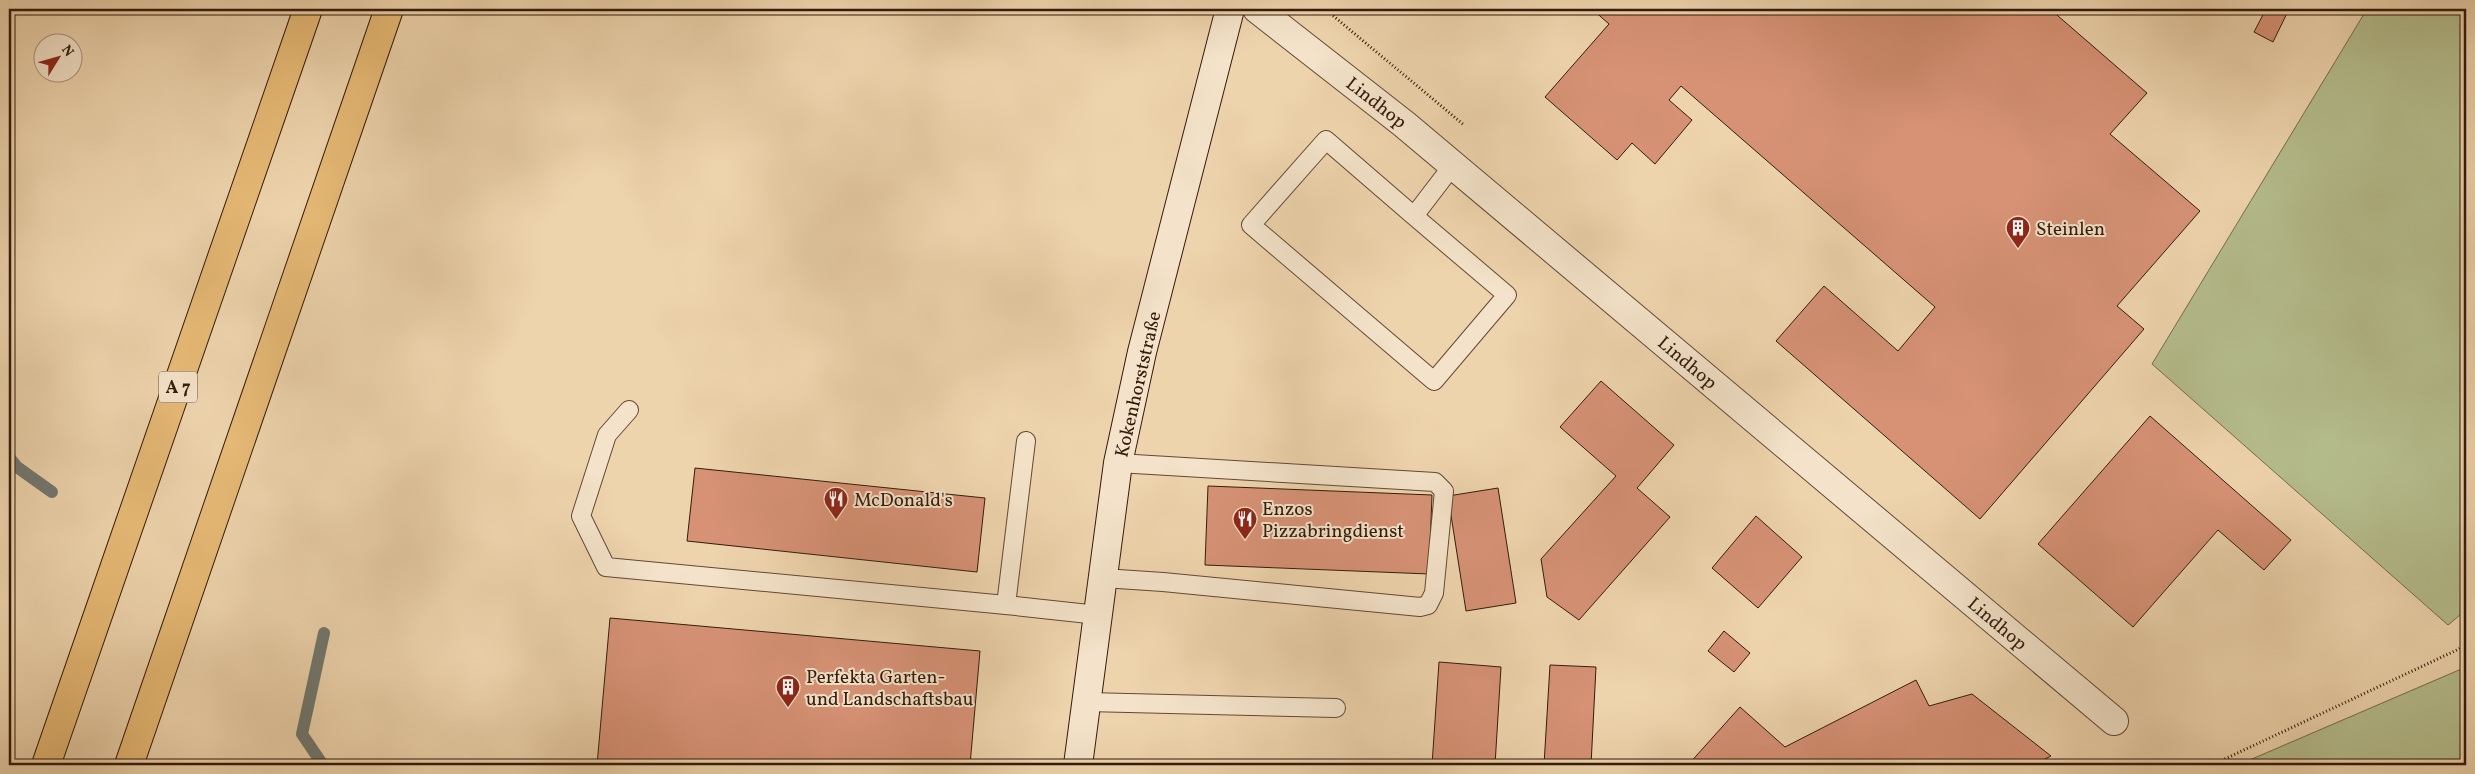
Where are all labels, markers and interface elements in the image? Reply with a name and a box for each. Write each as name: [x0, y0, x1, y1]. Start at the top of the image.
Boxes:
north arrow: [32, 32, 82, 82]
text: N: [57, 41, 78, 61]
street label: Lindhop: [1340, 72, 1412, 136]
building icon: Steinlen: [2005, 215, 2031, 249]
place label: Steinlen: [2036, 217, 2105, 243]
street label: Kokenhorststraße: [1109, 309, 1168, 460]
street label: Lindhop: [1651, 331, 1722, 396]
road number: A 7: [159, 372, 197, 402]
restaurant icon: McDonald's: [823, 486, 849, 520]
place label: McDonald's: [854, 488, 953, 514]
place label: Enzos Pizzabringdienst: [1262, 497, 1404, 545]
restaurant icon: Enzos Pizzabringdienst: [1232, 506, 1258, 540]
street label: Lindhop: [1961, 592, 2032, 657]
place label: Perfekta Garten- und Landschaftsbau: [806, 665, 973, 713]
building icon: Perfekta Garten- und Landschaftsbau: [775, 674, 801, 708]

